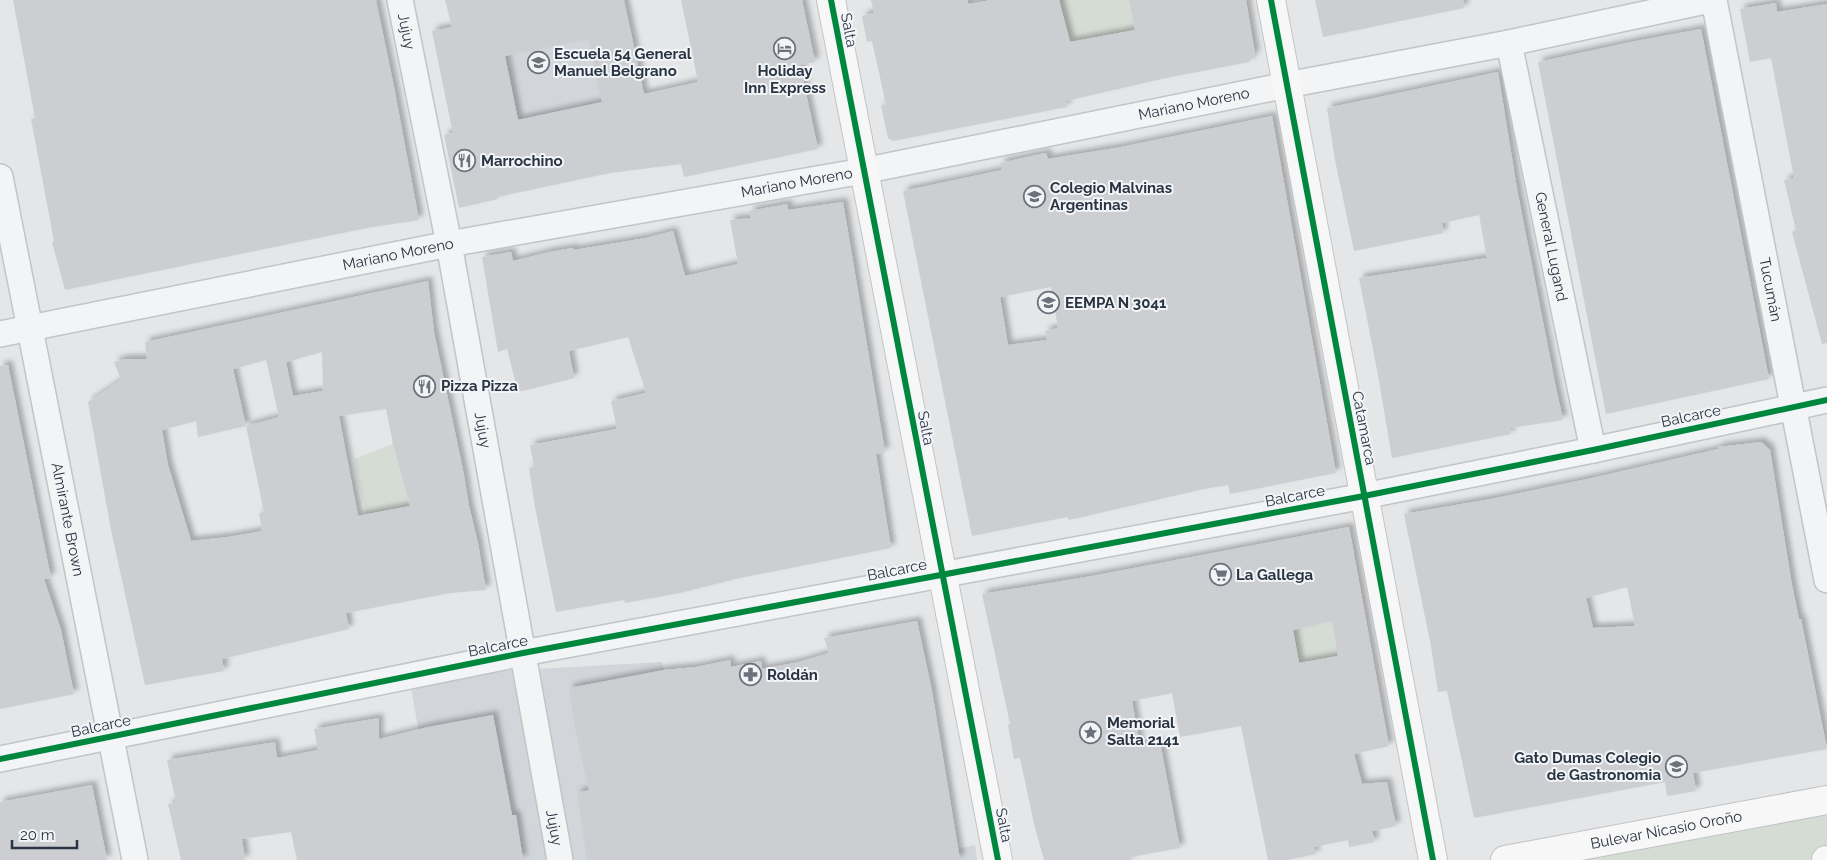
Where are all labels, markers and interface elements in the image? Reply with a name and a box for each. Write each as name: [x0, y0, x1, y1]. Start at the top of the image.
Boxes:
street label: Salta: [837, 11, 861, 49]
street label: Jujuy: [394, 12, 419, 51]
hotel icon: Holiday Inn Express: [773, 36, 797, 60]
place label: Escuela 54 General Manuel Belgrano: [554, 45, 692, 80]
school or university icon: Escuela 54 General Manuel Belgrano: [526, 51, 550, 75]
place label: Holiday Inn Express: [744, 62, 826, 97]
street label: Mariano Moreno: [1137, 84, 1251, 124]
restaurant icon: Marrochino: [453, 149, 477, 173]
place label: Marrochino: [481, 152, 563, 170]
street label: Mariano Moreno: [739, 164, 854, 201]
place label: Colegio Malvinas Argentinas: [1050, 179, 1172, 214]
school or university icon: Colegio Malvinas Argentinas: [1022, 185, 1046, 209]
street label: General Lugand: [1531, 190, 1571, 303]
street label: Mariano Moreno: [341, 234, 455, 274]
street label: Tucumán: [1755, 256, 1785, 323]
school or university icon: EEMPA N 3041: [1037, 291, 1061, 315]
place label: EEMPA N 3041: [1065, 294, 1167, 312]
restaurant icon: Pizza Pizza: [413, 374, 437, 398]
place label: Pizza Pizza: [441, 377, 518, 395]
street label: Catamarca: [1348, 389, 1380, 467]
street label: Balcarce: [1659, 401, 1723, 431]
street label: Salta: [914, 409, 938, 447]
street label: Jujuy: [470, 411, 495, 450]
street label: Almirante Brown: [48, 461, 88, 578]
street label: Balcarce: [1264, 481, 1327, 511]
street label: Balcarce: [866, 555, 929, 585]
supermarket icon: La Gallega: [1208, 563, 1232, 587]
place label: La Gallega: [1236, 566, 1313, 584]
street label: Balcarce: [467, 631, 530, 661]
pharmacy icon: Roldán: [739, 663, 763, 687]
place label: Roldán: [767, 666, 818, 684]
street label: Balcarce: [69, 711, 133, 741]
place label: Memorial Salta 2141: [1107, 714, 1180, 749]
place icon: Memorial Salta 2141: [1079, 720, 1103, 744]
place label: Gato Dumas Colegio de Gastronomia: [1514, 749, 1661, 784]
school or university icon: Gato Dumas Colegio de Gastronomia: [1665, 755, 1689, 779]
street label: Salta: [992, 806, 1016, 844]
street label: Bulevar Nicasio Oroño: [1589, 807, 1744, 853]
street label: Jujuy: [542, 808, 566, 847]
scale bar: [12, 818, 78, 850]
text: 20 m: [20, 826, 55, 844]

